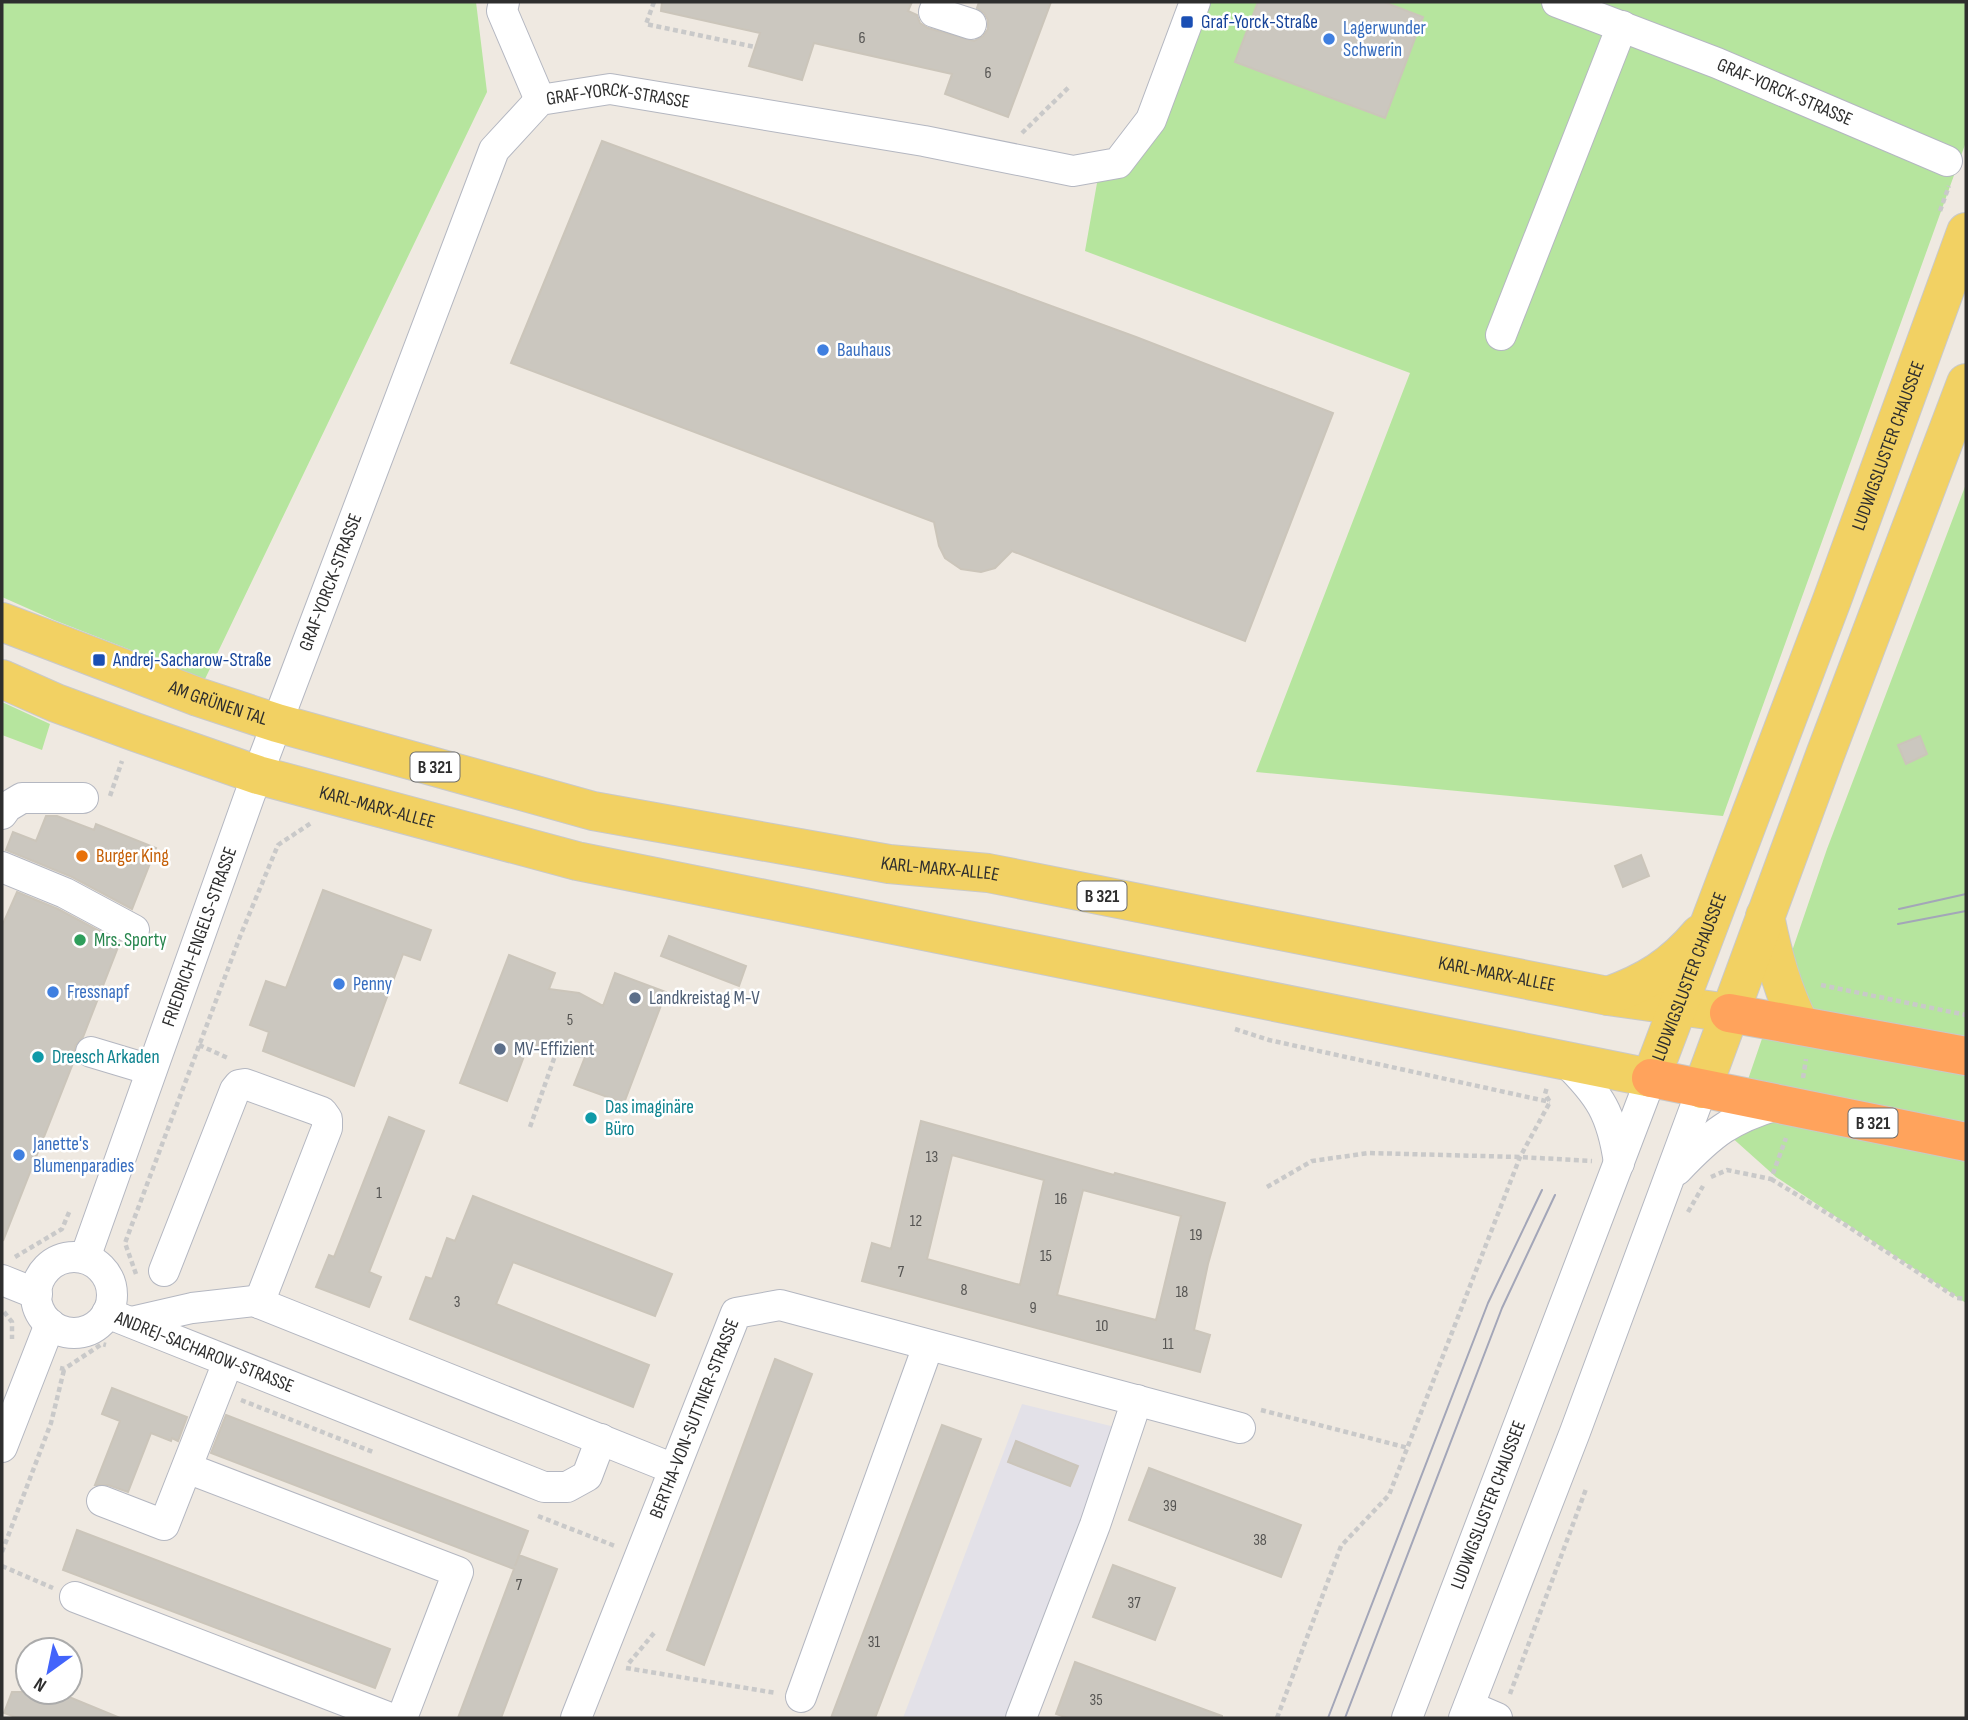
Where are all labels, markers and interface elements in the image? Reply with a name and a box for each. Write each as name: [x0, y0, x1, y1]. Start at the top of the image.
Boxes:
place label: Graf-Yorck-Straße: [1201, 11, 1318, 34]
marker: Graf-Yorck-Straße: [1179, 14, 1195, 30]
place label: Lagerwunder Schwerin: [1343, 17, 1427, 62]
house number: 6: [858, 29, 866, 48]
marker: Lagerwunder Schwerin: [1321, 31, 1337, 47]
street label: GRAF-YORCK-STRASSE: [1714, 53, 1856, 131]
house number: 6: [984, 64, 992, 83]
street label: GRAF-YORCK-STRASSE: [544, 78, 691, 114]
place label: Bauhaus: [837, 339, 891, 362]
marker: Bauhaus: [815, 342, 831, 358]
street label: LUDWIGSLUSTER CHAUSSEE: [1847, 358, 1930, 534]
street label: GRAF-YORCK-STRASSE: [294, 510, 367, 654]
place label: Andrej-Sacharow-Straße: [112, 649, 271, 672]
marker: Andrej-Sacharow-Straße: [91, 652, 107, 668]
street label: AM GRÜNEN TAL: [165, 675, 270, 731]
road number: B 321: [410, 752, 460, 782]
street label: KARL-MARX-ALLEE: [317, 781, 438, 834]
street label: FRIEDRICH-ENGELS-STRASSE: [157, 844, 242, 1030]
place label: Burger King: [96, 845, 169, 868]
marker: Burger King: [74, 848, 90, 864]
street label: KARL-MARX-ALLEE: [879, 851, 1001, 886]
road number: B 321: [1078, 882, 1126, 911]
street label: LUDWIGSLUSTER CHAUSSEE: [1647, 889, 1732, 1064]
place label: Mrs. Sporty: [94, 929, 167, 952]
marker: Mrs. Sporty: [72, 932, 88, 948]
street label: KARL-MARX-ALLEE: [1436, 951, 1557, 997]
place label: Penny: [353, 973, 393, 996]
marker: Penny: [331, 976, 347, 992]
place label: Fressnapf: [67, 981, 130, 1004]
marker: Fressnapf: [45, 984, 61, 1000]
place label: Landkreistag M-V: [649, 987, 760, 1010]
marker: Landkreistag M-V: [627, 990, 643, 1006]
house number: 5: [567, 1011, 573, 1030]
place label: MV-Effizient: [514, 1038, 595, 1061]
marker: MV-Effizient: [492, 1041, 508, 1057]
place label: Dreesch Arkaden: [52, 1046, 160, 1069]
marker: Dreesch Arkaden: [30, 1049, 46, 1065]
place label: Das imaginäre Büro: [605, 1096, 694, 1141]
road number: B 321: [1848, 1108, 1898, 1138]
marker: Das imaginäre Büro: [583, 1110, 599, 1126]
place label: Janette's Blumenparadies: [32, 1133, 135, 1178]
marker: Janette's Blumenparadies: [11, 1147, 27, 1163]
house number: 13: [926, 1148, 938, 1167]
house number: 1: [376, 1184, 382, 1203]
house number: 16: [1055, 1190, 1067, 1209]
house number: 12: [910, 1212, 922, 1231]
house number: 19: [1190, 1226, 1202, 1245]
house number: 15: [1040, 1247, 1052, 1266]
house number: 7: [898, 1263, 905, 1282]
house number: 8: [960, 1281, 968, 1300]
house number: 18: [1176, 1283, 1188, 1302]
house number: 3: [454, 1293, 460, 1312]
house number: 9: [1029, 1299, 1037, 1318]
street label: ANDREJ-SACHAROW-STRASSE: [111, 1306, 297, 1398]
street label: BERTHA-VON-SUTTNER-STRASSE: [645, 1315, 744, 1522]
house number: 10: [1096, 1317, 1108, 1336]
house number: 11: [1162, 1335, 1174, 1354]
street label: LUDWIGSLUSTER CHAUSSEE: [1446, 1417, 1531, 1593]
house number: 39: [1163, 1497, 1177, 1516]
house number: 38: [1253, 1531, 1267, 1550]
house number: 7: [516, 1576, 523, 1595]
house number: 37: [1127, 1594, 1141, 1613]
house number: 31: [868, 1633, 881, 1652]
north arrow: [14, 1636, 84, 1706]
text: N: [30, 1672, 51, 1696]
house number: 35: [1089, 1691, 1103, 1710]

